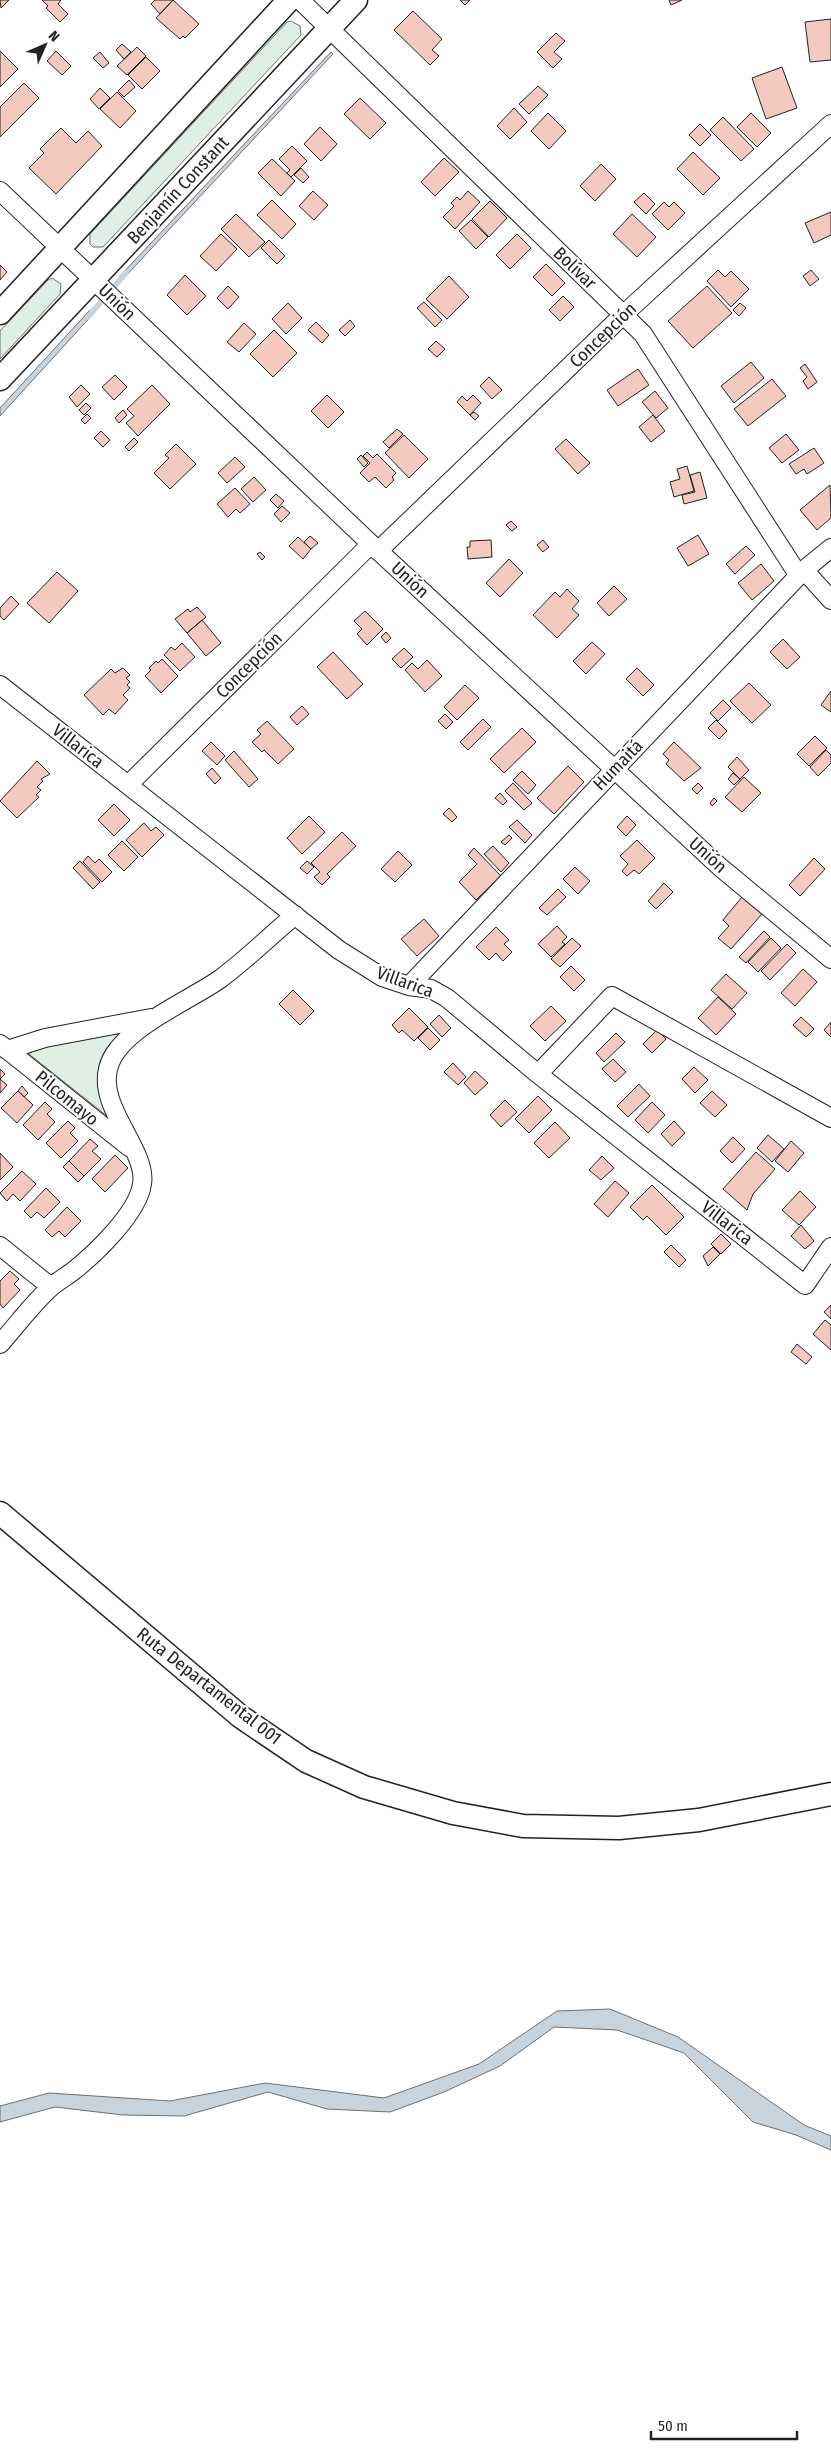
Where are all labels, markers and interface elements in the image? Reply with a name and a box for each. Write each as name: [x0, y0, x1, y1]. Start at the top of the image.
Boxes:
north arrow: [20, 20, 70, 70]
text: N: [45, 27, 63, 45]
street label: Benjamín Constant: [123, 132, 234, 248]
street label: Bolívar: [549, 242, 602, 294]
street label: Unión: [94, 279, 140, 325]
street label: Concepción: [565, 298, 641, 372]
street label: Unión: [387, 557, 433, 603]
street label: Concepción: [211, 627, 287, 703]
street label: Villarica: [48, 719, 108, 773]
street label: Humaitá: [589, 735, 648, 795]
street label: Unión: [684, 832, 732, 878]
street label: Villarica: [373, 962, 437, 1003]
street label: Pilcomayo: [31, 1066, 103, 1130]
street label: Villarica: [697, 1196, 757, 1250]
street label: Ruta Departamental 001: [132, 1623, 286, 1749]
scale bar: [651, 2408, 797, 2440]
text: 50 m: [658, 2417, 688, 2435]

